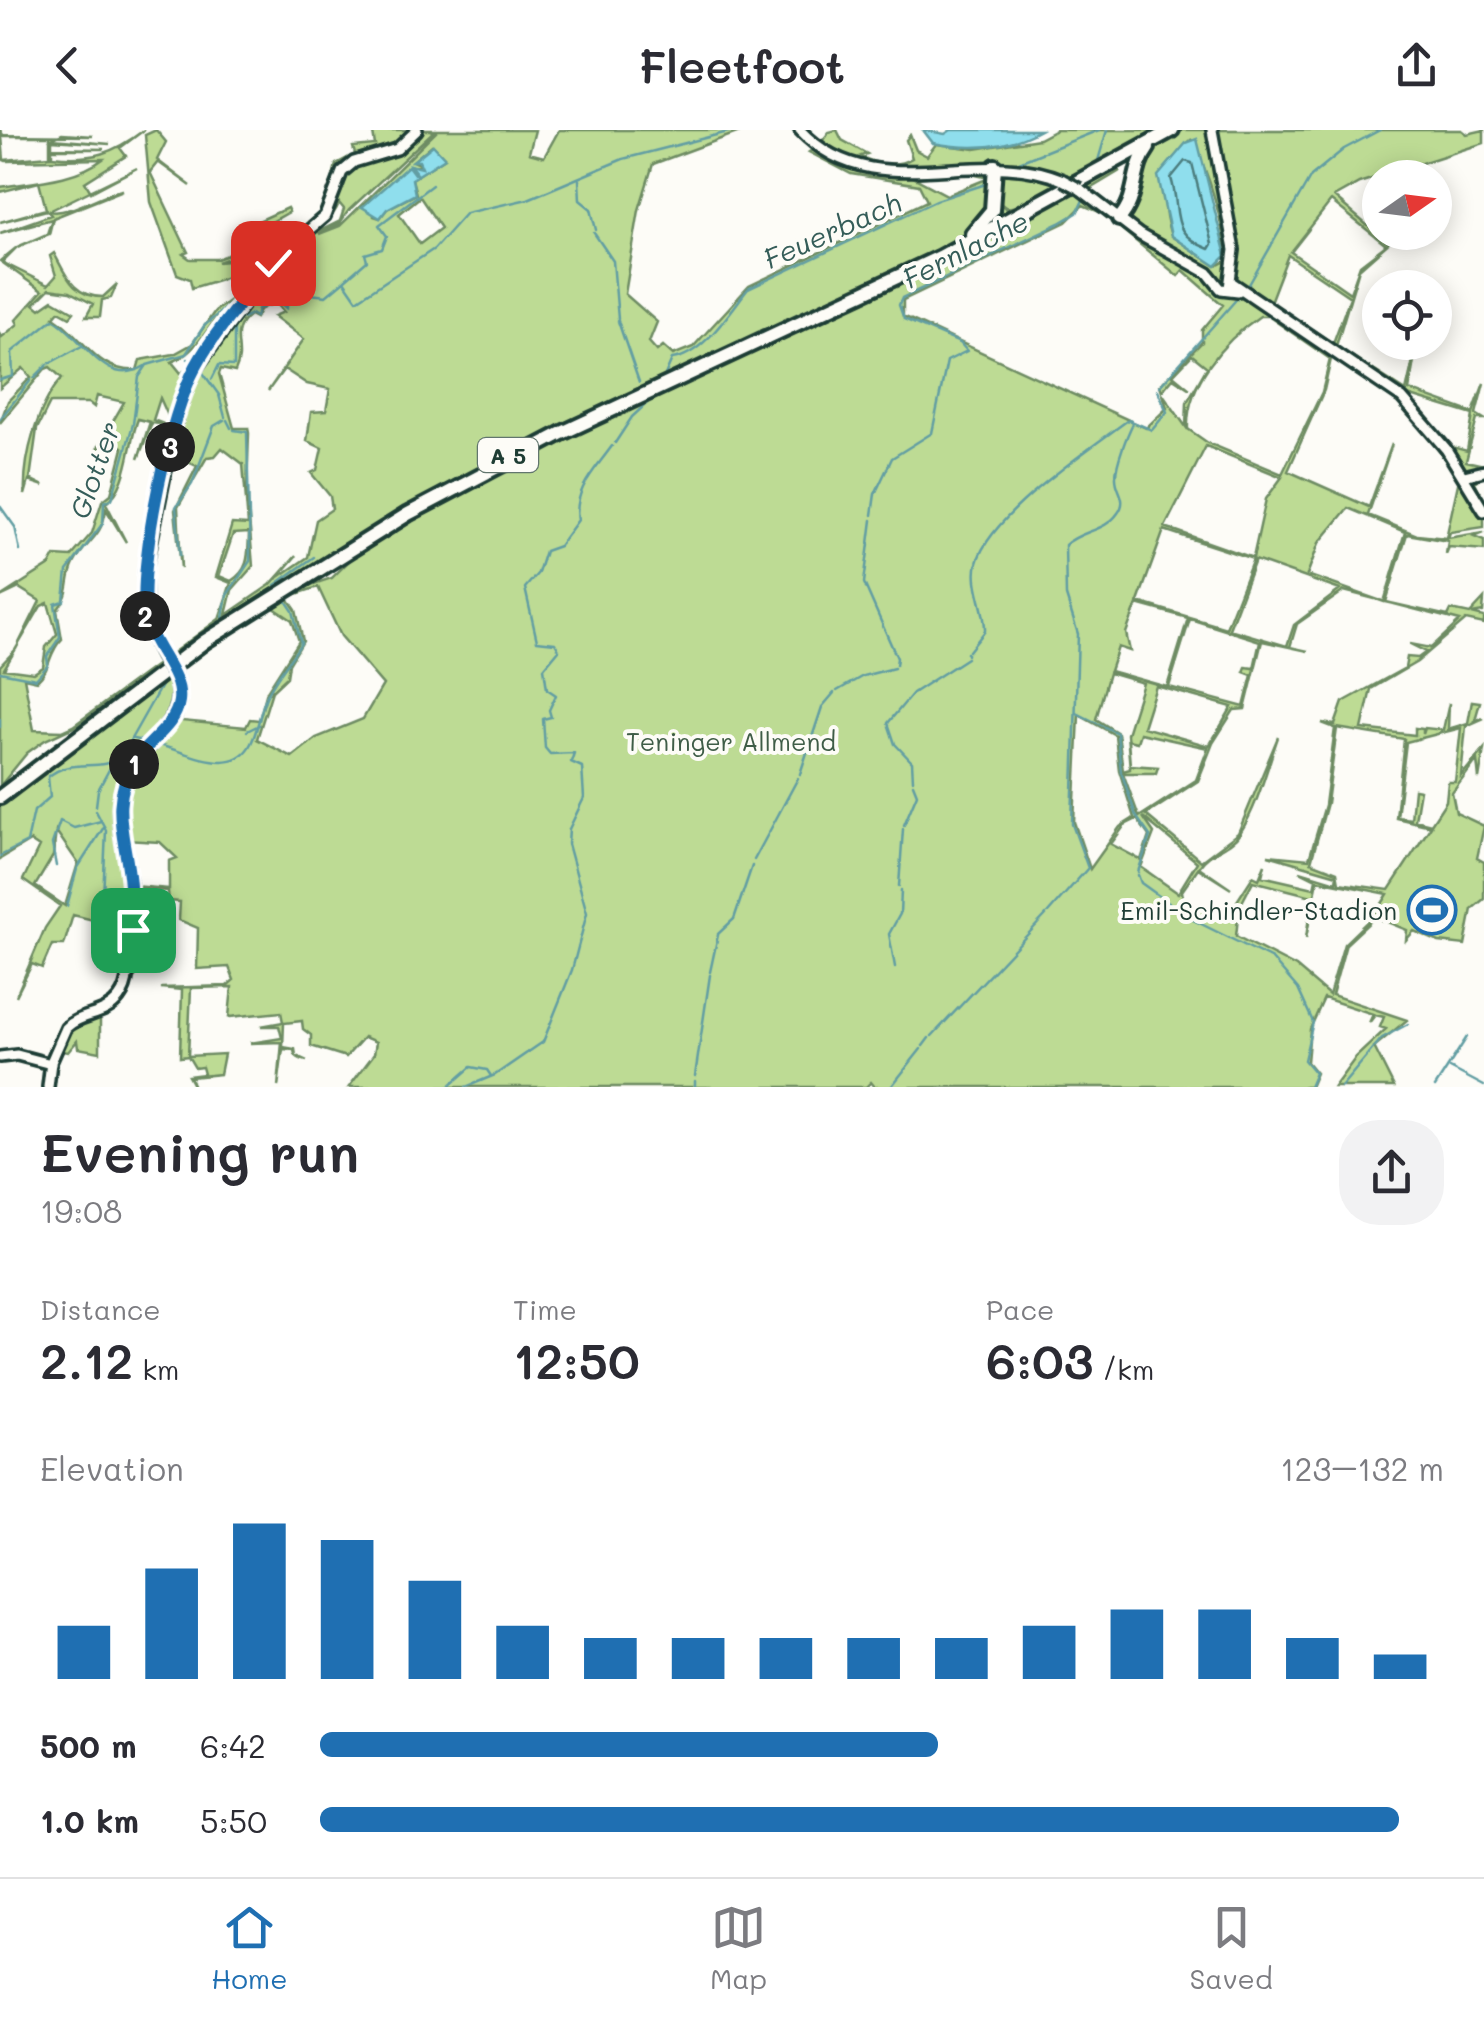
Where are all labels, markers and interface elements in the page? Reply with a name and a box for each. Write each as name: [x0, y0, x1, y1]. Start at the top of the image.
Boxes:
text: Fleetfoot: [639, 36, 845, 94]
icon: back: [40, 38, 95, 93]
icon: share: [1389, 38, 1444, 93]
north arrow: [1362, 160, 1452, 250]
map controls: [1362, 160, 1452, 360]
water label: Feuerbach: [757, 184, 907, 276]
water label: Fernlache: [896, 202, 1034, 296]
pin: [231, 221, 316, 306]
icon: check: [246, 236, 301, 291]
button: locate: [1362, 270, 1452, 360]
water label: Glotter: [61, 417, 127, 523]
pin: 3: [145, 422, 195, 472]
text: 3: [162, 429, 178, 465]
road number: A 5: [478, 438, 538, 472]
pin: 2: [120, 591, 170, 641]
text: 2: [137, 598, 153, 634]
park label: Teninger Allmend: [626, 725, 836, 757]
pin: 1: [109, 739, 159, 789]
text: 1: [128, 746, 140, 782]
sports icon: Emil-Schindler-Stadion: [1406, 884, 1458, 936]
pin: [91, 888, 176, 973]
place label: Emil-Schindler-Stadion: [1120, 894, 1397, 926]
icon: arrive: [106, 903, 161, 958]
text: Evening run: [40, 1115, 359, 1187]
button: share: [1339, 1120, 1444, 1225]
text: 19:08: [40, 1189, 122, 1231]
text: Distance: [40, 1291, 161, 1327]
text: Time: [513, 1291, 577, 1327]
text: Pace: [986, 1291, 1054, 1327]
text: 2.12: [40, 1327, 133, 1393]
text: 12:50: [513, 1327, 640, 1393]
text: 6:03: [986, 1327, 1093, 1393]
text: km: [133, 1351, 179, 1387]
text: /km: [1093, 1351, 1154, 1387]
text: Elevation: [40, 1447, 184, 1489]
text: 123–132 m: [1280, 1447, 1444, 1489]
text: 500 m: [40, 1724, 137, 1766]
text: 6:42: [200, 1724, 266, 1766]
text: 1.0 km: [40, 1799, 139, 1841]
text: 5:50: [200, 1799, 267, 1841]
tab: Home: [211, 1900, 287, 1996]
tab: Map: [710, 1900, 767, 1996]
tab: Saved: [1190, 1900, 1273, 1996]

